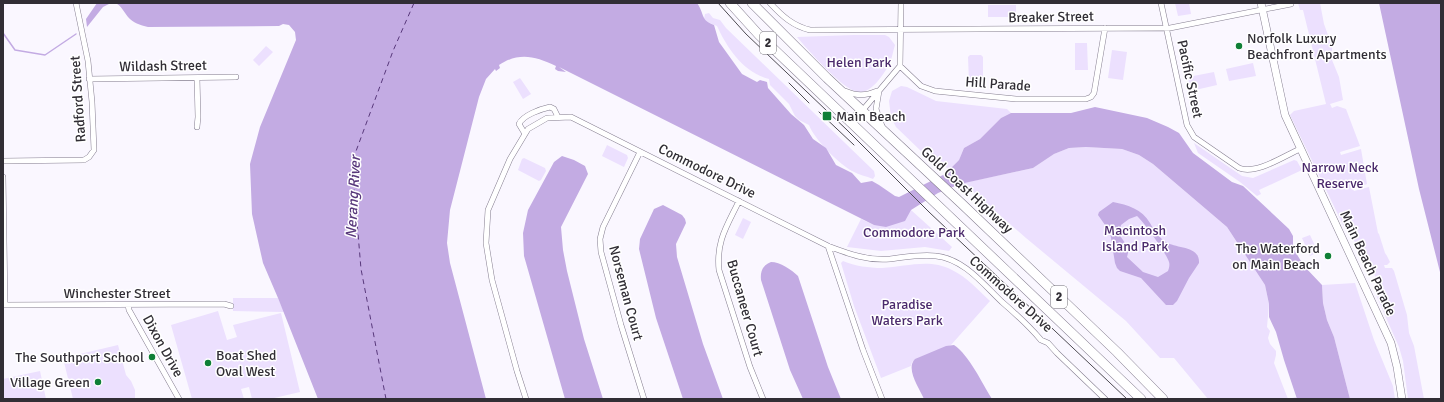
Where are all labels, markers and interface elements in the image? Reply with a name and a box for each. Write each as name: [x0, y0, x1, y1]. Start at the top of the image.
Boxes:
street label: Breaker Street: [1008, 8, 1094, 26]
place label: Norfolk Luxury Beachfront Apartments: [1247, 30, 1387, 63]
road number: 2: [760, 32, 776, 54]
street label: Pacific Street: [1173, 38, 1207, 120]
marker: Norfolk Luxury Beachfront Apartments: [1234, 41, 1244, 51]
park label: Helen Park: [826, 54, 892, 71]
street label: Radford Street: [66, 55, 90, 143]
street label: Wildash Street: [119, 57, 207, 75]
street label: Hill Parade: [965, 73, 1031, 95]
place label: Main Beach: [836, 108, 906, 125]
marker: Main Beach: [821, 110, 833, 122]
street label: Commodore Drive: [656, 140, 758, 202]
street label: Gold Coast Highway: [918, 143, 1017, 237]
water label: Nerang River: [342, 153, 364, 239]
park label: Narrow Neck Reserve: [1301, 159, 1379, 192]
street label: Main Beach Parade: [1336, 208, 1400, 318]
park label: Macintosh Island Park: [1102, 222, 1168, 255]
park label: Commodore Park: [863, 224, 965, 241]
place label: The Waterford on Main Beach: [1232, 240, 1320, 273]
street label: Norseman Court: [605, 244, 647, 342]
marker: The Waterford on Main Beach: [1323, 251, 1333, 261]
street label: Commodore Drive: [966, 252, 1056, 336]
street label: Buccaneer Court: [723, 258, 767, 358]
street label: Winchester Street: [63, 285, 171, 302]
road number: 2: [1051, 286, 1067, 308]
park label: Paradise Waters Park: [871, 296, 943, 329]
street label: Dixon Drive: [139, 312, 187, 380]
place label: Boat Shed Oval West: [216, 347, 277, 380]
place label: The Southport School: [15, 349, 144, 366]
marker: The Southport School: [147, 352, 157, 362]
marker: Boat Shed Oval West: [203, 358, 213, 368]
place label: Village Green: [10, 374, 90, 391]
marker: Village Green: [93, 377, 103, 387]

